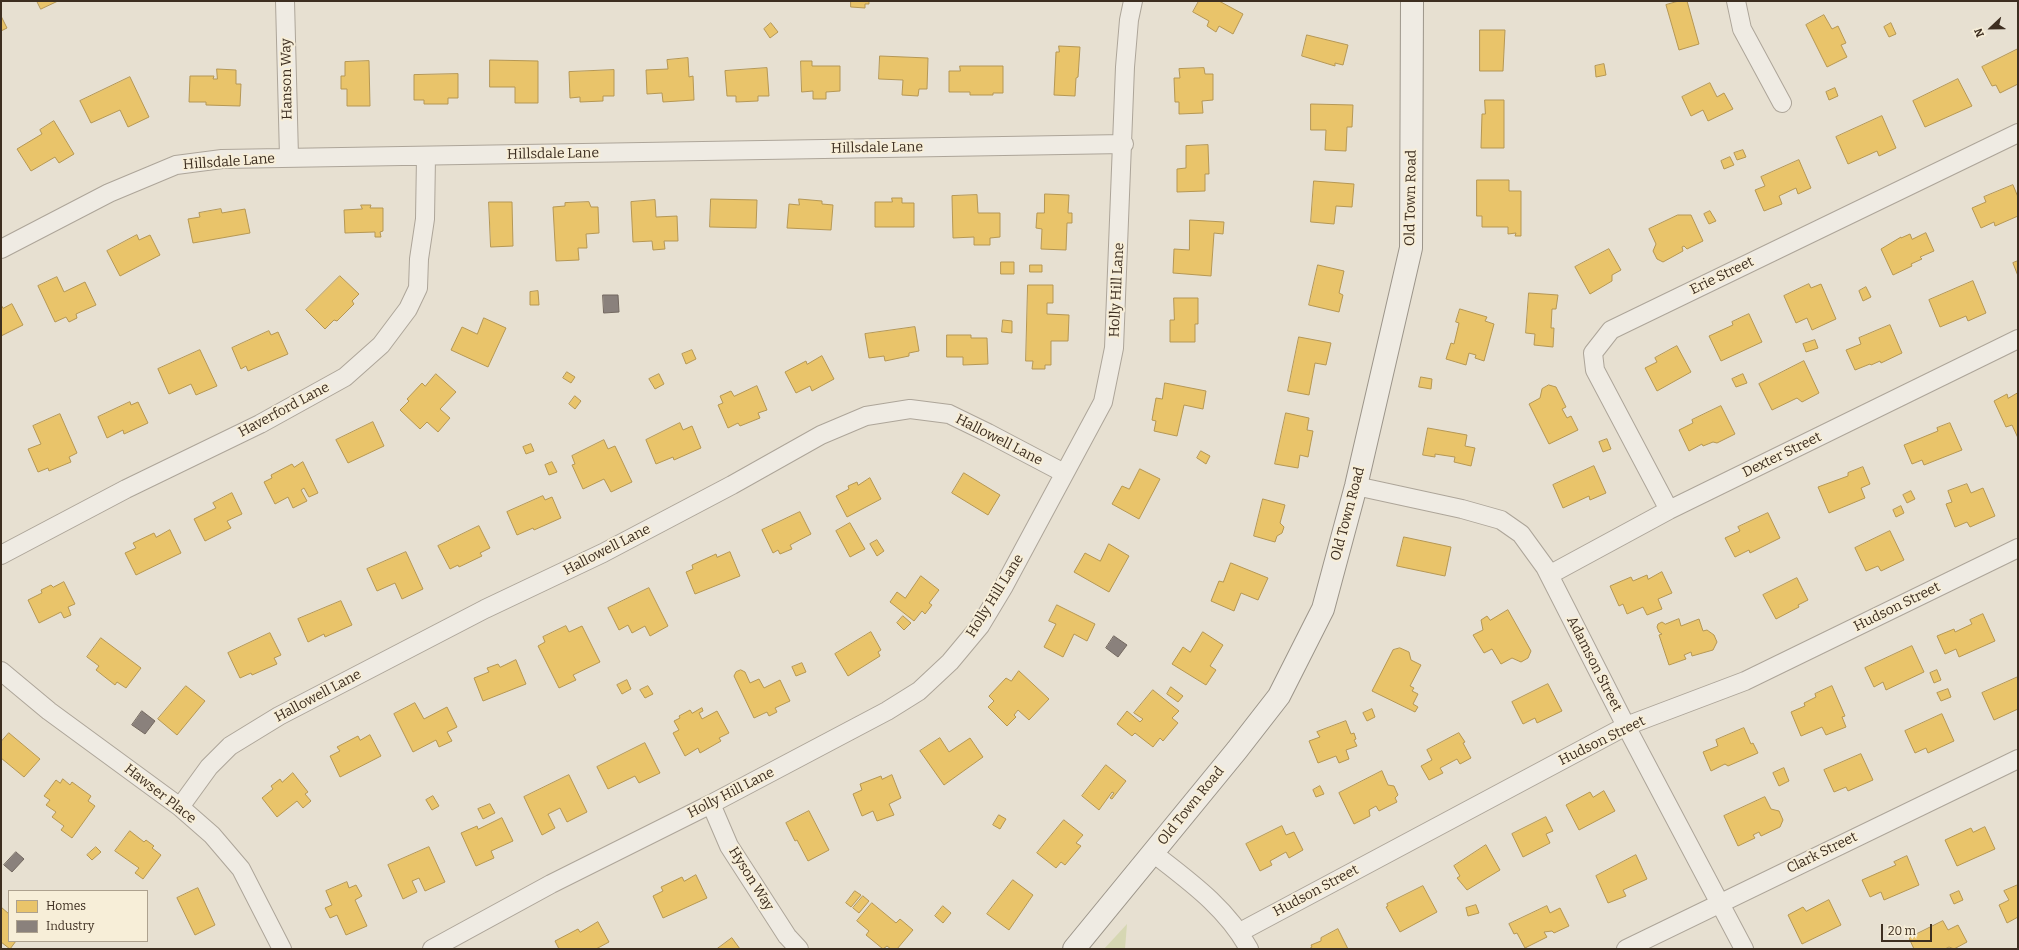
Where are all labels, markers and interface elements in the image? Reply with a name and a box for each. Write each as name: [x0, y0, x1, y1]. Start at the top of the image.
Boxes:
north arrow: [1971, 8, 2011, 48]
text: N: [1972, 26, 1987, 39]
street label: Hanson Way: [278, 38, 296, 120]
street label: Hillsdale Lane: [831, 139, 923, 157]
street label: Hillsdale Lane: [507, 145, 599, 163]
street label: Hillsdale Lane: [182, 150, 276, 174]
street label: Old Town Road: [1402, 150, 1420, 246]
street label: Holly Hill Lane: [1106, 242, 1128, 338]
street label: Erie Street: [1687, 253, 1757, 299]
street label: Haverford Lane: [236, 379, 332, 441]
street label: Hallowell Lane: [953, 411, 1045, 469]
street label: Dexter Street: [1740, 429, 1824, 481]
street label: Old Town Road: [1327, 465, 1369, 563]
street label: Hallowell Lane: [561, 521, 653, 579]
street label: Holly Hill Lane: [963, 551, 1027, 641]
street label: Hudson Street: [1851, 579, 1943, 635]
street label: Adamson Street: [1563, 614, 1625, 714]
street label: Hallowell Lane: [272, 666, 364, 726]
street label: Hudson Street: [1556, 713, 1648, 769]
street label: Hawser Place: [121, 761, 199, 827]
street label: Old Town Road: [1154, 763, 1228, 849]
street label: Holly Hill Lane: [685, 764, 777, 822]
street label: Clark Street: [1784, 829, 1860, 877]
street label: Hyson Way: [725, 844, 777, 914]
street label: Hudson Street: [1271, 862, 1361, 920]
legend: [8, 890, 148, 942]
text: Homes: [46, 899, 86, 913]
scale bar: [1883, 916, 1934, 942]
text: Industry: [46, 919, 94, 933]
text: 20 m: [1888, 924, 1916, 938]

